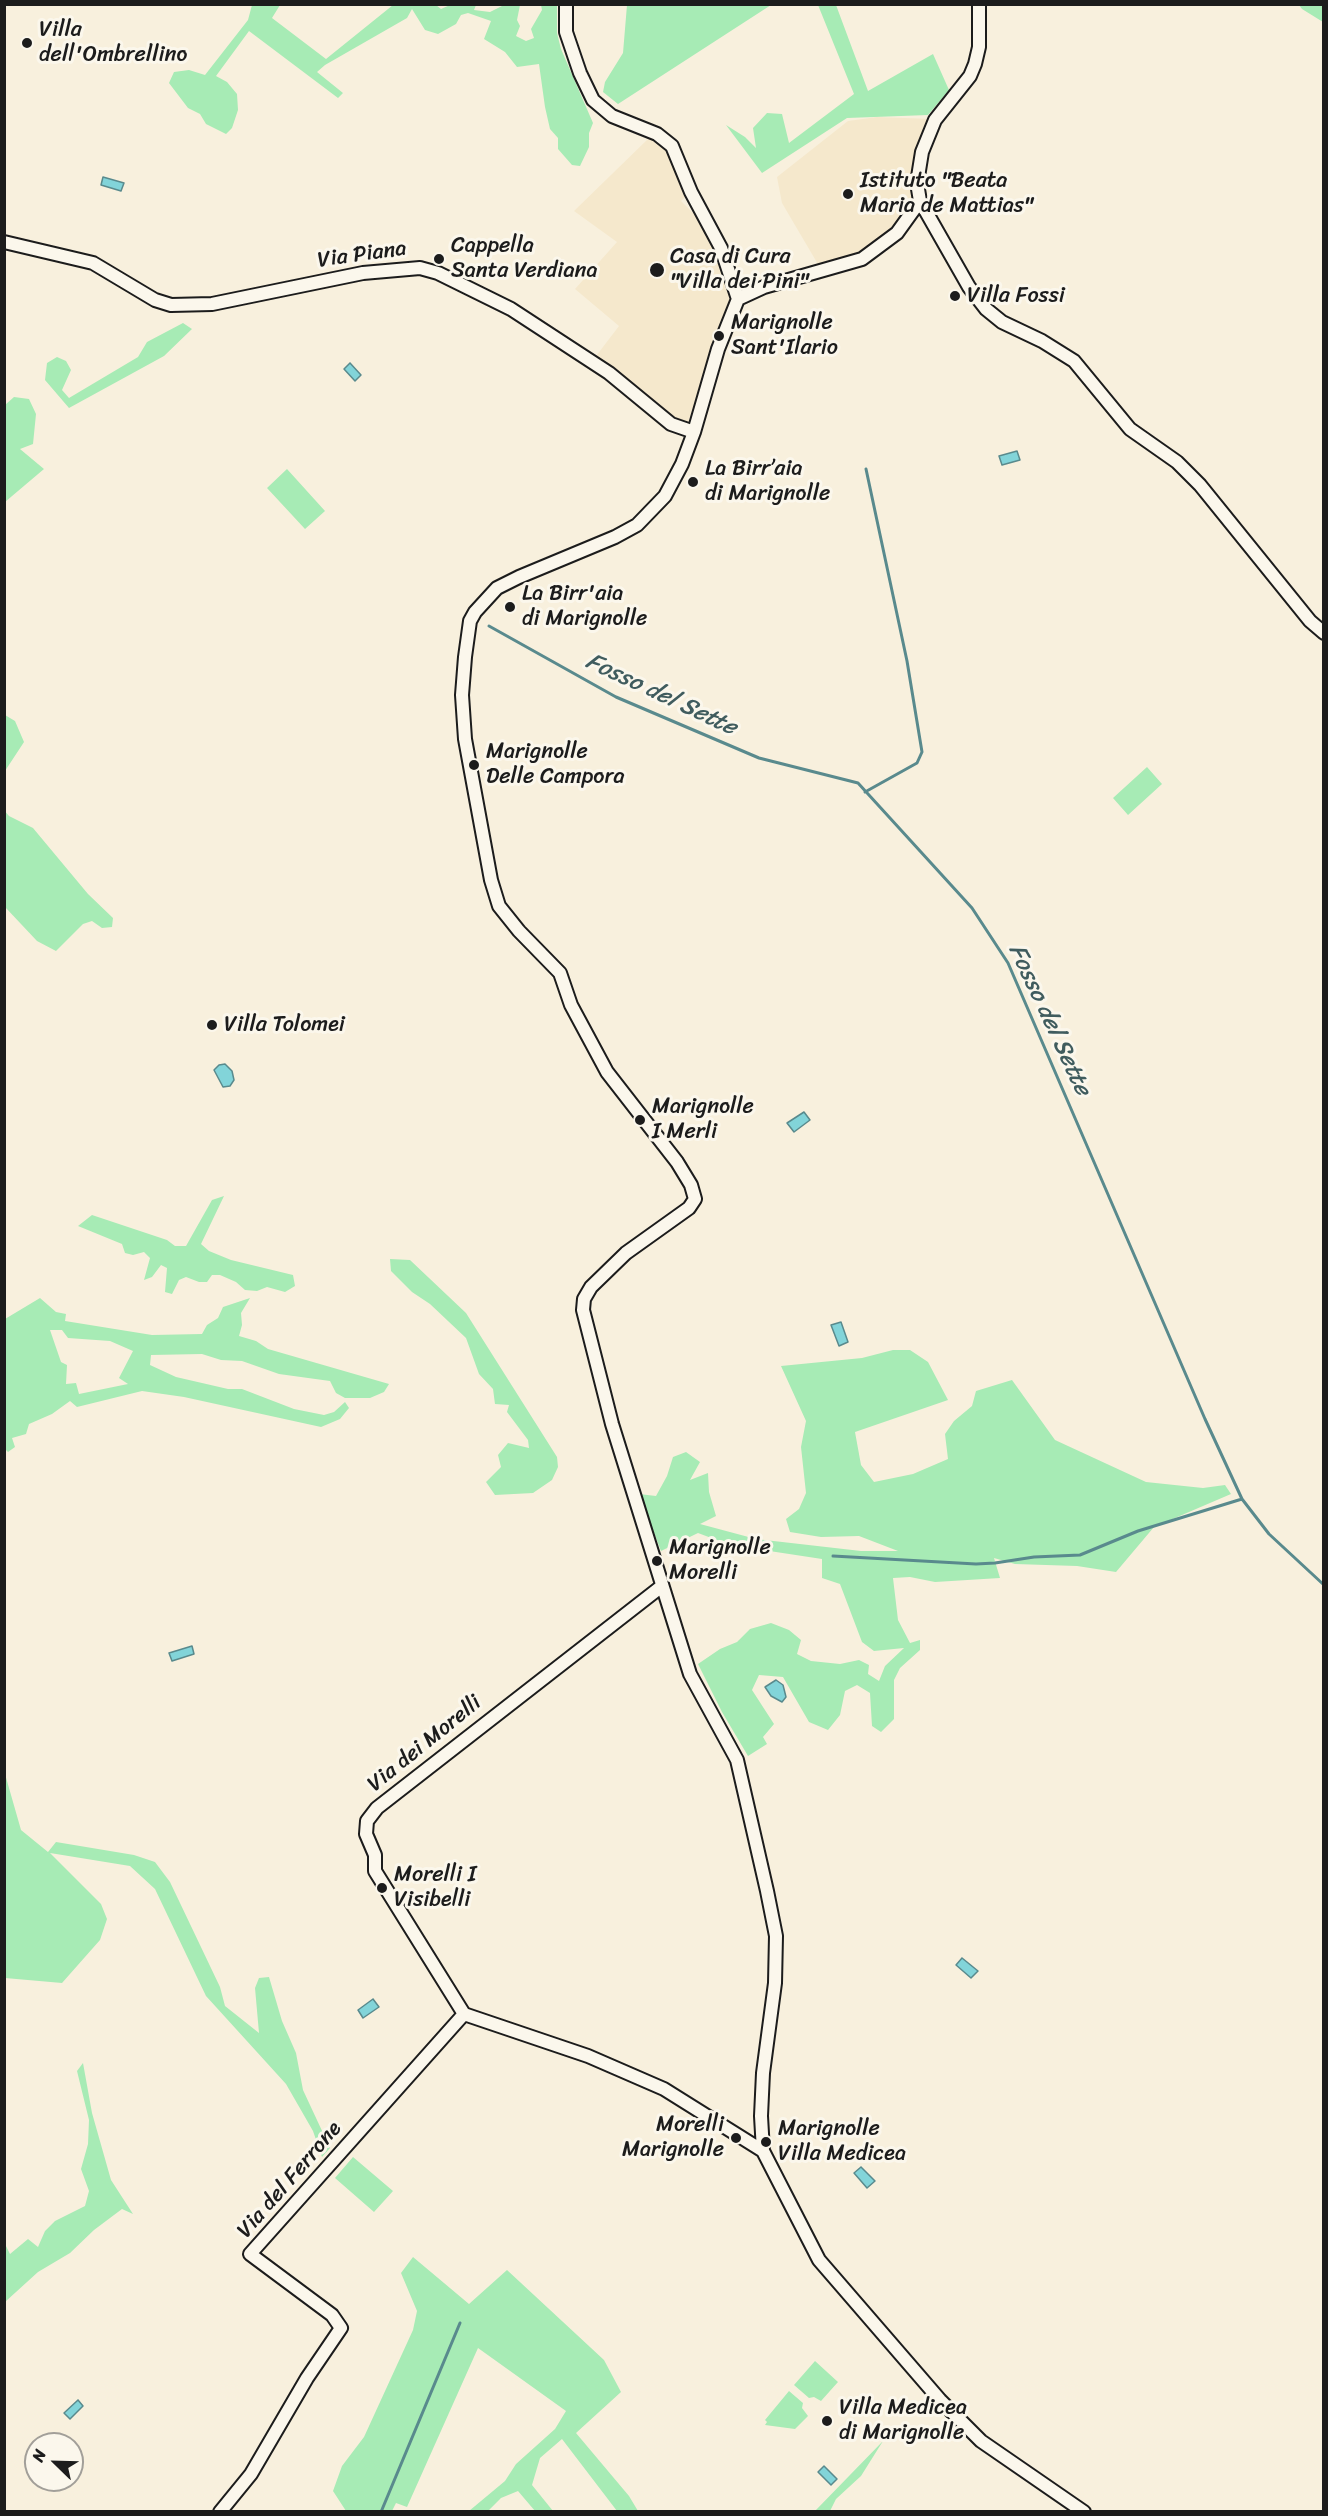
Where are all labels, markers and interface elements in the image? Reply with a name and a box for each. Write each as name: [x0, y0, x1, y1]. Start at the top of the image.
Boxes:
place label: Villa dell'Ombrellino: [39, 17, 187, 68]
marker: Villa dell'Ombrellino: [20, 36, 34, 50]
place label: Istituto "Beata Maria de Mattias": [860, 168, 1033, 220]
marker: Istituto "Beata Maria de Mattias": [841, 187, 855, 201]
place label: Cappella Santa Verdiana: [451, 233, 597, 284]
street label: Via Piana: [316, 236, 408, 274]
place label: Casa di Cura "Villa dei Pini": [670, 244, 809, 296]
marker: Cappella Santa Verdiana: [432, 252, 446, 266]
marker: Casa di Cura "Villa dei Pini": [648, 261, 666, 279]
place label: Villa Fossi: [967, 283, 1065, 309]
marker: Villa Fossi: [948, 289, 962, 303]
place label: Marignolle Sant'Ilario: [731, 310, 838, 362]
marker: Marignolle Sant'Ilario: [712, 329, 726, 343]
place label: La Birr’aia di Marignolle: [705, 456, 830, 508]
marker: La Birr’aia di Marignolle: [686, 475, 700, 489]
place label: La Birr'aia di Marignolle: [522, 581, 647, 632]
marker: La Birr'aia di Marignolle: [503, 600, 517, 614]
water label: Fosso del Sette: [581, 647, 741, 743]
place label: Marignolle Delle Campora: [486, 739, 625, 790]
marker: Marignolle Delle Campora: [467, 758, 481, 772]
water label: Fosso del Sette: [1001, 940, 1097, 1100]
place label: Villa Tolomei: [224, 1012, 345, 1038]
marker: Villa Tolomei: [205, 1018, 219, 1032]
place label: Marignolle I Merli: [652, 1094, 754, 1146]
marker: Marignolle I Merli: [633, 1113, 647, 1127]
place label: Marignolle Morelli: [669, 1535, 771, 1586]
marker: Marignolle Morelli: [650, 1554, 664, 1568]
street label: Via dei Morelli: [363, 1690, 487, 1798]
place label: Morelli I Visibelli: [394, 1862, 476, 1914]
marker: Morelli I Visibelli: [375, 1881, 389, 1895]
place label: Morelli Marignolle: [622, 2112, 724, 2164]
street label: Via del Ferrone: [232, 2116, 348, 2244]
place label: Marignolle Villa Medicea: [778, 2116, 906, 2168]
marker: Morelli Marignolle: [729, 2131, 743, 2145]
marker: Marignolle Villa Medicea: [759, 2135, 773, 2149]
place label: Villa Medicea di Marignolle: [839, 2395, 967, 2446]
marker: Villa Medicea di Marignolle: [820, 2414, 834, 2428]
north arrow: [24, 2432, 84, 2492]
text: N: [23, 2445, 54, 2466]

